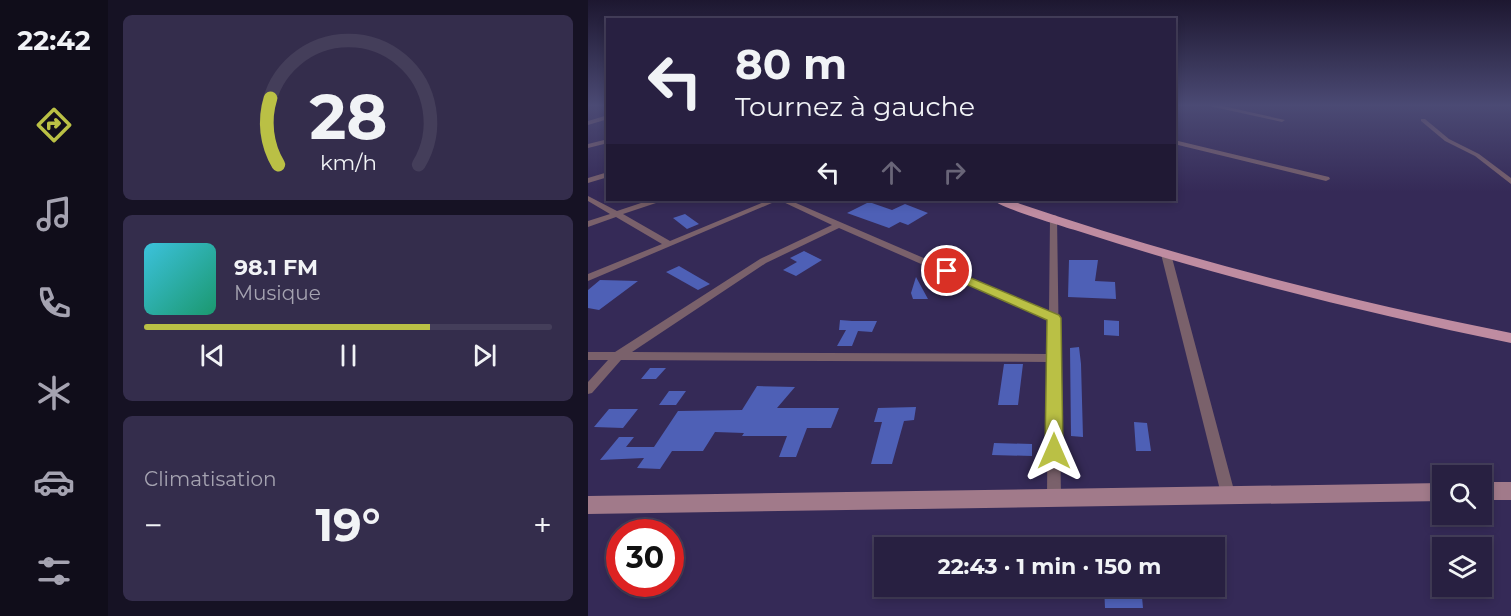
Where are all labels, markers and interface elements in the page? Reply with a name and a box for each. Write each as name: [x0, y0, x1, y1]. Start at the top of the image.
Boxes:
text: 22:42: [17, 24, 91, 57]
text: 80 m: [735, 38, 847, 90]
icon: left: [636, 42, 714, 120]
text: 28: [309, 79, 387, 155]
text: Tournez à gauche: [735, 90, 975, 123]
icon: directions: [33, 104, 75, 146]
text: km/h: [319, 149, 377, 175]
icon: left: [812, 156, 845, 189]
icon: ahead: [875, 156, 908, 189]
icon: right: [938, 156, 971, 189]
icon: music: [33, 193, 75, 235]
pin: [921, 245, 972, 296]
text: 98.1 FM: [234, 254, 318, 281]
icon: arrive: [930, 254, 963, 287]
text: Musique: [234, 281, 321, 305]
icon: phone: [33, 282, 75, 324]
icon: previous: [196, 339, 229, 372]
icon: pause: [332, 339, 365, 372]
icon: next: [468, 339, 501, 372]
icon: climate: [33, 372, 75, 414]
position arrow: [1022, 419, 1086, 483]
icon: car: [33, 461, 75, 503]
map controls: [1432, 465, 1492, 597]
button: search: [1432, 465, 1492, 525]
text: Climatisation: [144, 467, 277, 491]
text: 19°: [315, 497, 381, 552]
text: −: [144, 505, 163, 545]
text: +: [533, 505, 552, 545]
speed limit sign: 30: [606, 519, 684, 597]
button: layers: [1432, 537, 1492, 597]
icon: filters: [33, 550, 75, 592]
text: 22:43 · 1 min · 150 m: [938, 553, 1161, 580]

